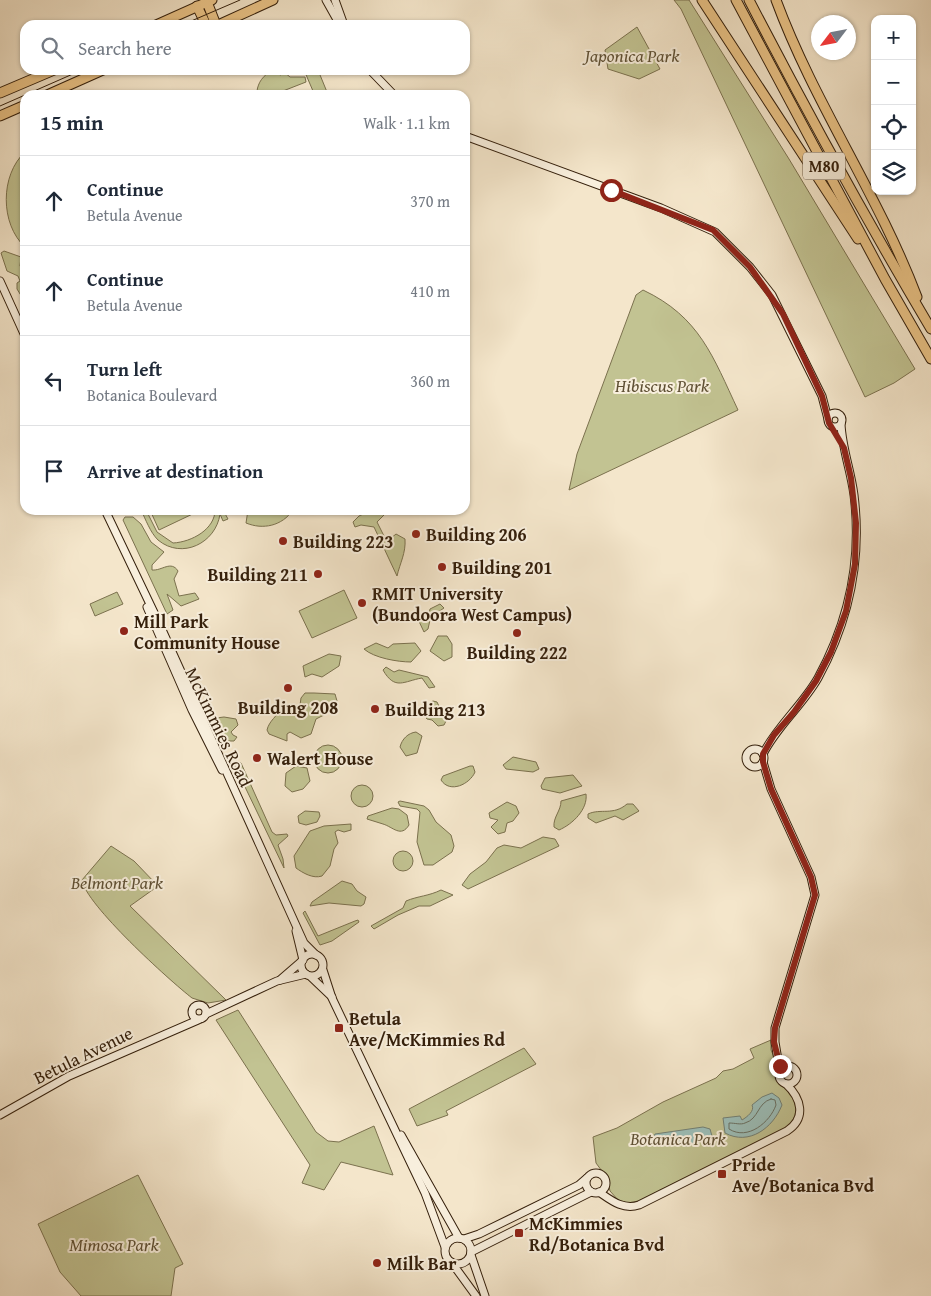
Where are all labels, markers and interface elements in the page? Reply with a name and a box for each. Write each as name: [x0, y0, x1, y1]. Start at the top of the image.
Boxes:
north arrow: [811, 15, 856, 60]
map controls: [871, 15, 916, 195]
button: +: [871, 15, 916, 60]
search box: [20, 20, 470, 75]
icon: search: [38, 34, 66, 62]
text: Search here: [78, 34, 172, 62]
park label: Japonica Park: [582, 42, 680, 69]
button: −: [871, 60, 916, 105]
button: locate: [871, 105, 916, 150]
text: 15 min: [40, 107, 103, 138]
text: Walk · 1.1 km: [363, 111, 450, 135]
button: layers: [871, 150, 916, 195]
road number: M80: [803, 153, 845, 180]
text: Continue: [87, 175, 164, 203]
route start: [600, 179, 623, 202]
icon: ahead: [40, 187, 68, 215]
text: 370 m: [410, 189, 450, 213]
text: Betula Avenue: [87, 203, 183, 227]
text: Continue: [87, 265, 164, 293]
icon: ahead: [40, 277, 68, 305]
text: 410 m: [410, 279, 450, 303]
text: Betula Avenue: [87, 293, 183, 317]
text: Turn left: [87, 355, 162, 383]
icon: left: [40, 367, 68, 395]
text: 360 m: [410, 369, 450, 393]
park label: Hibiscus Park: [614, 372, 710, 399]
text: Botanica Boulevard: [87, 383, 217, 407]
icon: arrive: [40, 457, 68, 485]
text: Arrive at destination: [87, 457, 263, 485]
place label: Building 206: [426, 521, 527, 548]
place label: Building 223: [293, 528, 394, 555]
marker: Building 206: [410, 528, 422, 540]
marker: Building 223: [277, 535, 289, 547]
place label: Building 201: [452, 554, 553, 581]
place label: Building 211: [207, 561, 308, 588]
marker: Building 201: [436, 561, 448, 573]
marker: Building 211: [312, 568, 324, 580]
place label: RMIT University (Bundoora West Campus): [372, 580, 572, 628]
marker: RMIT University (Bundoora West Campus): [356, 597, 368, 609]
place label: Mill Park Community House: [134, 608, 280, 656]
marker: Mill Park Community House: [118, 625, 130, 637]
marker: Building 222: [511, 627, 523, 639]
place label: Building 222: [467, 639, 567, 666]
street label: McKimmies Road: [178, 663, 260, 792]
marker: Building 208: [282, 682, 294, 694]
place label: Building 208: [238, 694, 338, 721]
place label: Building 213: [385, 696, 486, 723]
marker: Building 213: [369, 703, 381, 715]
place label: Walert House: [267, 745, 373, 772]
marker: Walert House: [251, 752, 263, 764]
park label: Belmont Park: [70, 869, 164, 896]
place label: Betula Ave/McKimmies Rd: [349, 1005, 506, 1053]
street label: Betula Avenue: [29, 1019, 137, 1091]
marker: Betula Ave/McKimmies Rd: [333, 1022, 345, 1034]
route end: [769, 1055, 792, 1078]
park label: Botanica Park: [629, 1125, 727, 1152]
place label: Pride Ave/Botanica Bvd: [732, 1151, 875, 1199]
marker: Pride Ave/Botanica Bvd: [716, 1168, 728, 1180]
place label: McKimmies Rd/Botanica Bvd: [529, 1210, 665, 1258]
marker: McKimmies Rd/Botanica Bvd: [513, 1227, 525, 1239]
park label: Mimosa Park: [69, 1231, 160, 1258]
place label: Milk Bar: [387, 1250, 457, 1277]
marker: Milk Bar: [371, 1257, 383, 1269]

